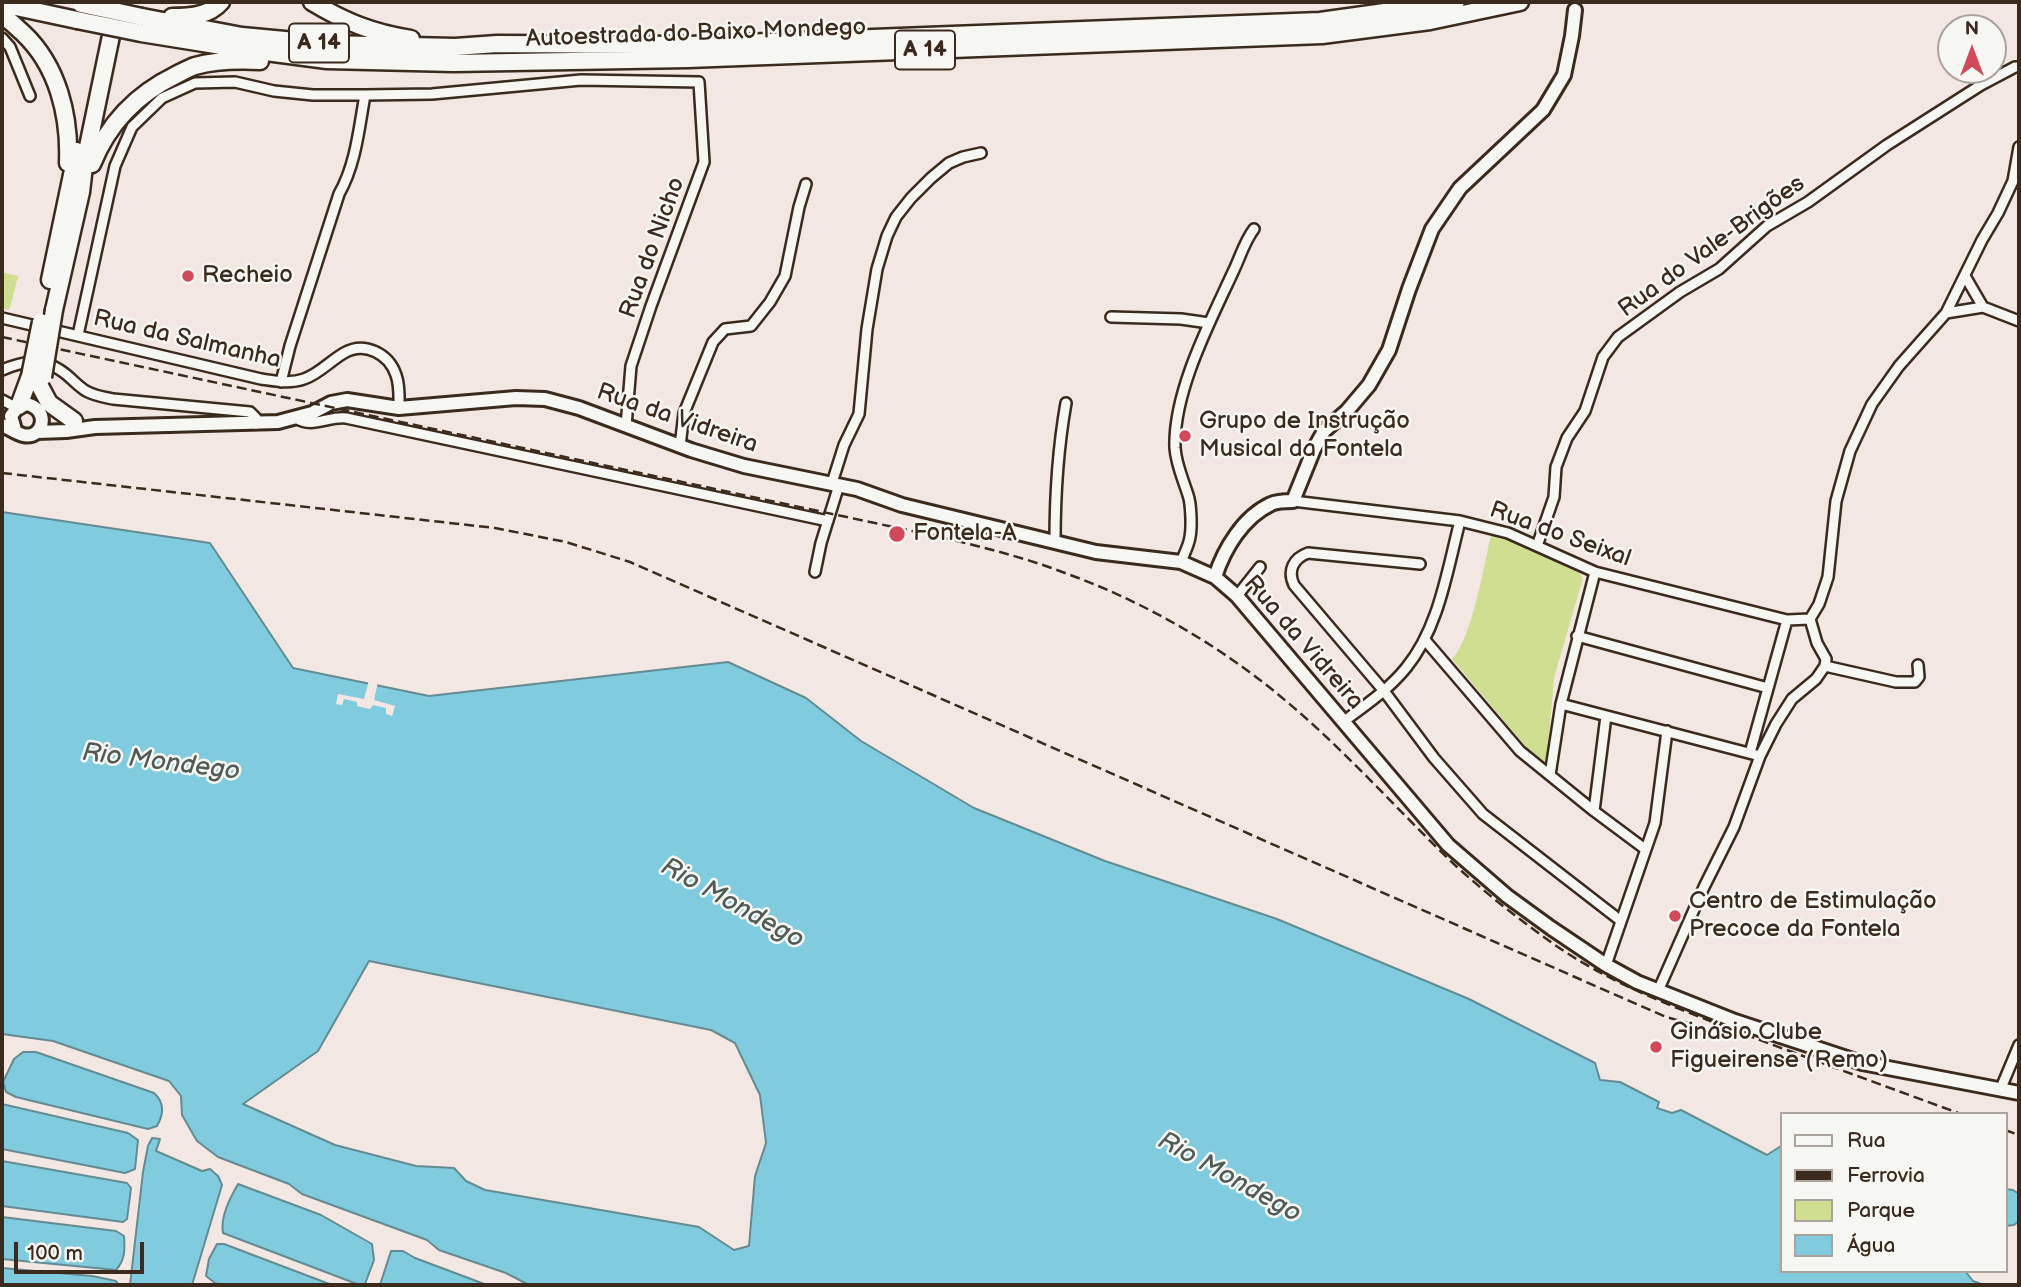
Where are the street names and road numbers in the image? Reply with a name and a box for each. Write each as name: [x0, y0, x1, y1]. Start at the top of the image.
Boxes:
street label: Autoestrada do Baixo Mondego: [525, 14, 867, 54]
road number: A 14: [289, 24, 349, 62]
road number: A 14: [895, 31, 955, 70]
street label: Rua do Vale-Brigões: [1613, 170, 1811, 324]
street label: Rua do Nicho: [614, 174, 692, 322]
street label: Rua da Salmanha: [90, 304, 284, 376]
street label: Rua da Vidreira: [593, 378, 761, 460]
street label: Rua do Seixal: [1485, 496, 1635, 574]
street label: Rua da Vidreira: [1237, 570, 1369, 716]

